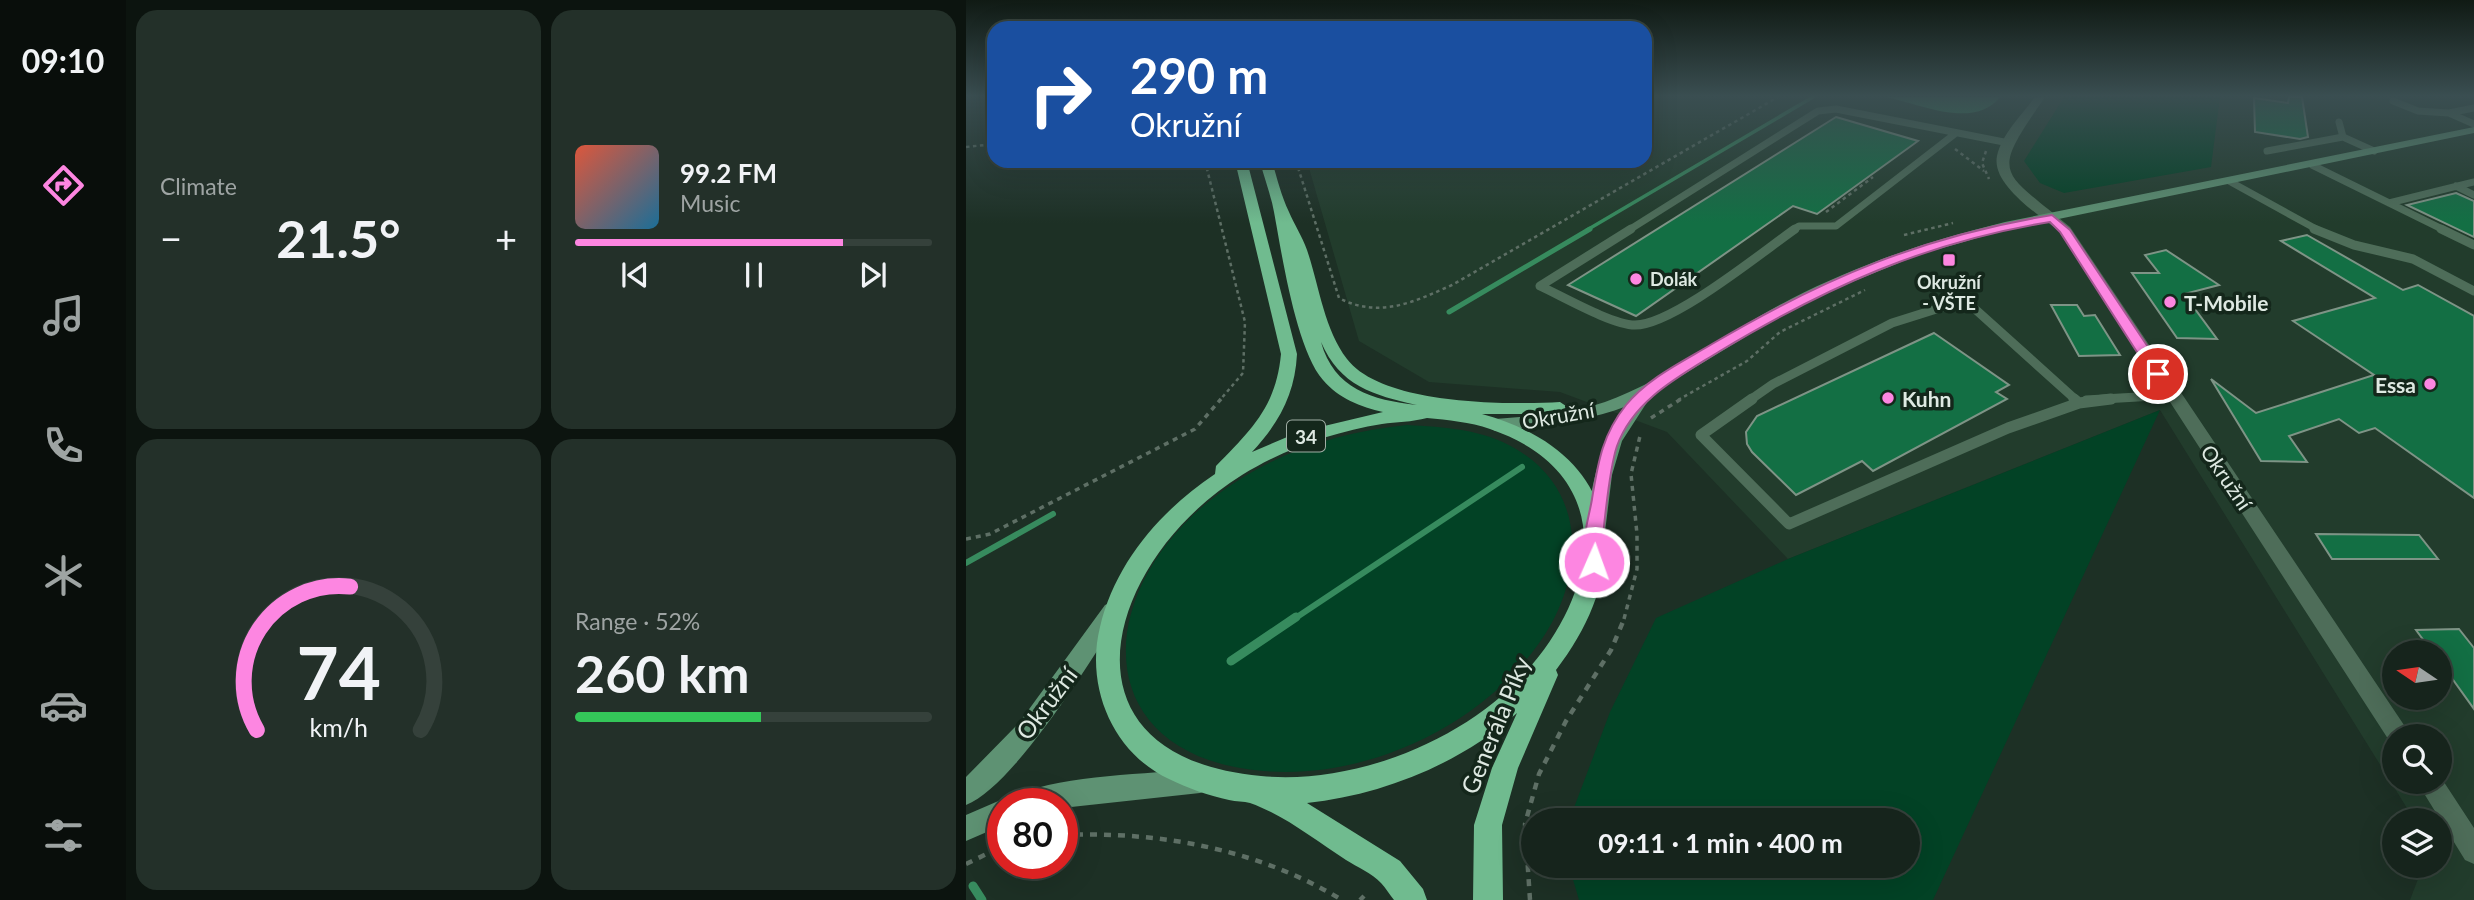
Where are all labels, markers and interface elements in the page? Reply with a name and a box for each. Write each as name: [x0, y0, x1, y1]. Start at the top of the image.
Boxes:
text: 09:10: [22, 41, 104, 80]
text: 290 m: [1130, 46, 1268, 104]
icon: right: [1015, 49, 1106, 140]
text: Okružní: [1130, 105, 1241, 144]
text: 99.2 FM: [680, 157, 777, 189]
icon: directions: [39, 161, 88, 210]
text: Climate: [160, 172, 237, 200]
text: Music: [680, 189, 740, 217]
text: 21.5°: [276, 207, 401, 269]
text: −: [160, 215, 182, 261]
text: +: [495, 215, 517, 261]
marker: Okružní - VŠTE: [1941, 252, 1957, 268]
icon: previous: [616, 256, 654, 294]
icon: pause: [735, 256, 773, 294]
icon: next: [854, 256, 892, 294]
place label: Dolák: [1650, 268, 1698, 290]
marker: Dolák: [1628, 271, 1644, 287]
place label: Okružní - VŠTE: [1917, 271, 1982, 314]
place label: T-Mobile: [2184, 290, 2268, 315]
icon: music: [39, 291, 88, 340]
marker: T-Mobile: [2162, 294, 2178, 310]
pin: [2128, 344, 2188, 404]
icon: arrive: [2139, 355, 2177, 393]
place label: Essa: [2375, 372, 2416, 397]
marker: Essa: [2422, 376, 2438, 392]
place label: Kuhn: [1902, 386, 1951, 411]
marker: Kuhn: [1880, 390, 1896, 406]
street label: Okružní: [1520, 396, 1597, 434]
road number: 34: [1287, 420, 1325, 452]
icon: phone: [39, 421, 88, 470]
street label: Okružní: [2196, 440, 2258, 515]
position arrow: [1557, 525, 1631, 599]
icon: climate: [39, 551, 88, 600]
text: Range · 52%: [575, 607, 700, 635]
text: 74: [296, 629, 381, 717]
north arrow: [2382, 640, 2452, 710]
map controls: [2382, 640, 2452, 878]
text: 260 km: [575, 642, 749, 704]
street label: Generála Píky: [1454, 652, 1536, 798]
street label: Okružní: [1009, 660, 1083, 745]
icon: car: [39, 681, 88, 730]
text: km/h: [309, 712, 368, 742]
button: search: [2382, 724, 2452, 794]
speed limit sign: 80: [987, 788, 1078, 879]
button: layers: [2382, 808, 2452, 878]
icon: filters: [39, 811, 88, 860]
text: 09:11 · 1 min · 400 m: [1598, 827, 1843, 859]

